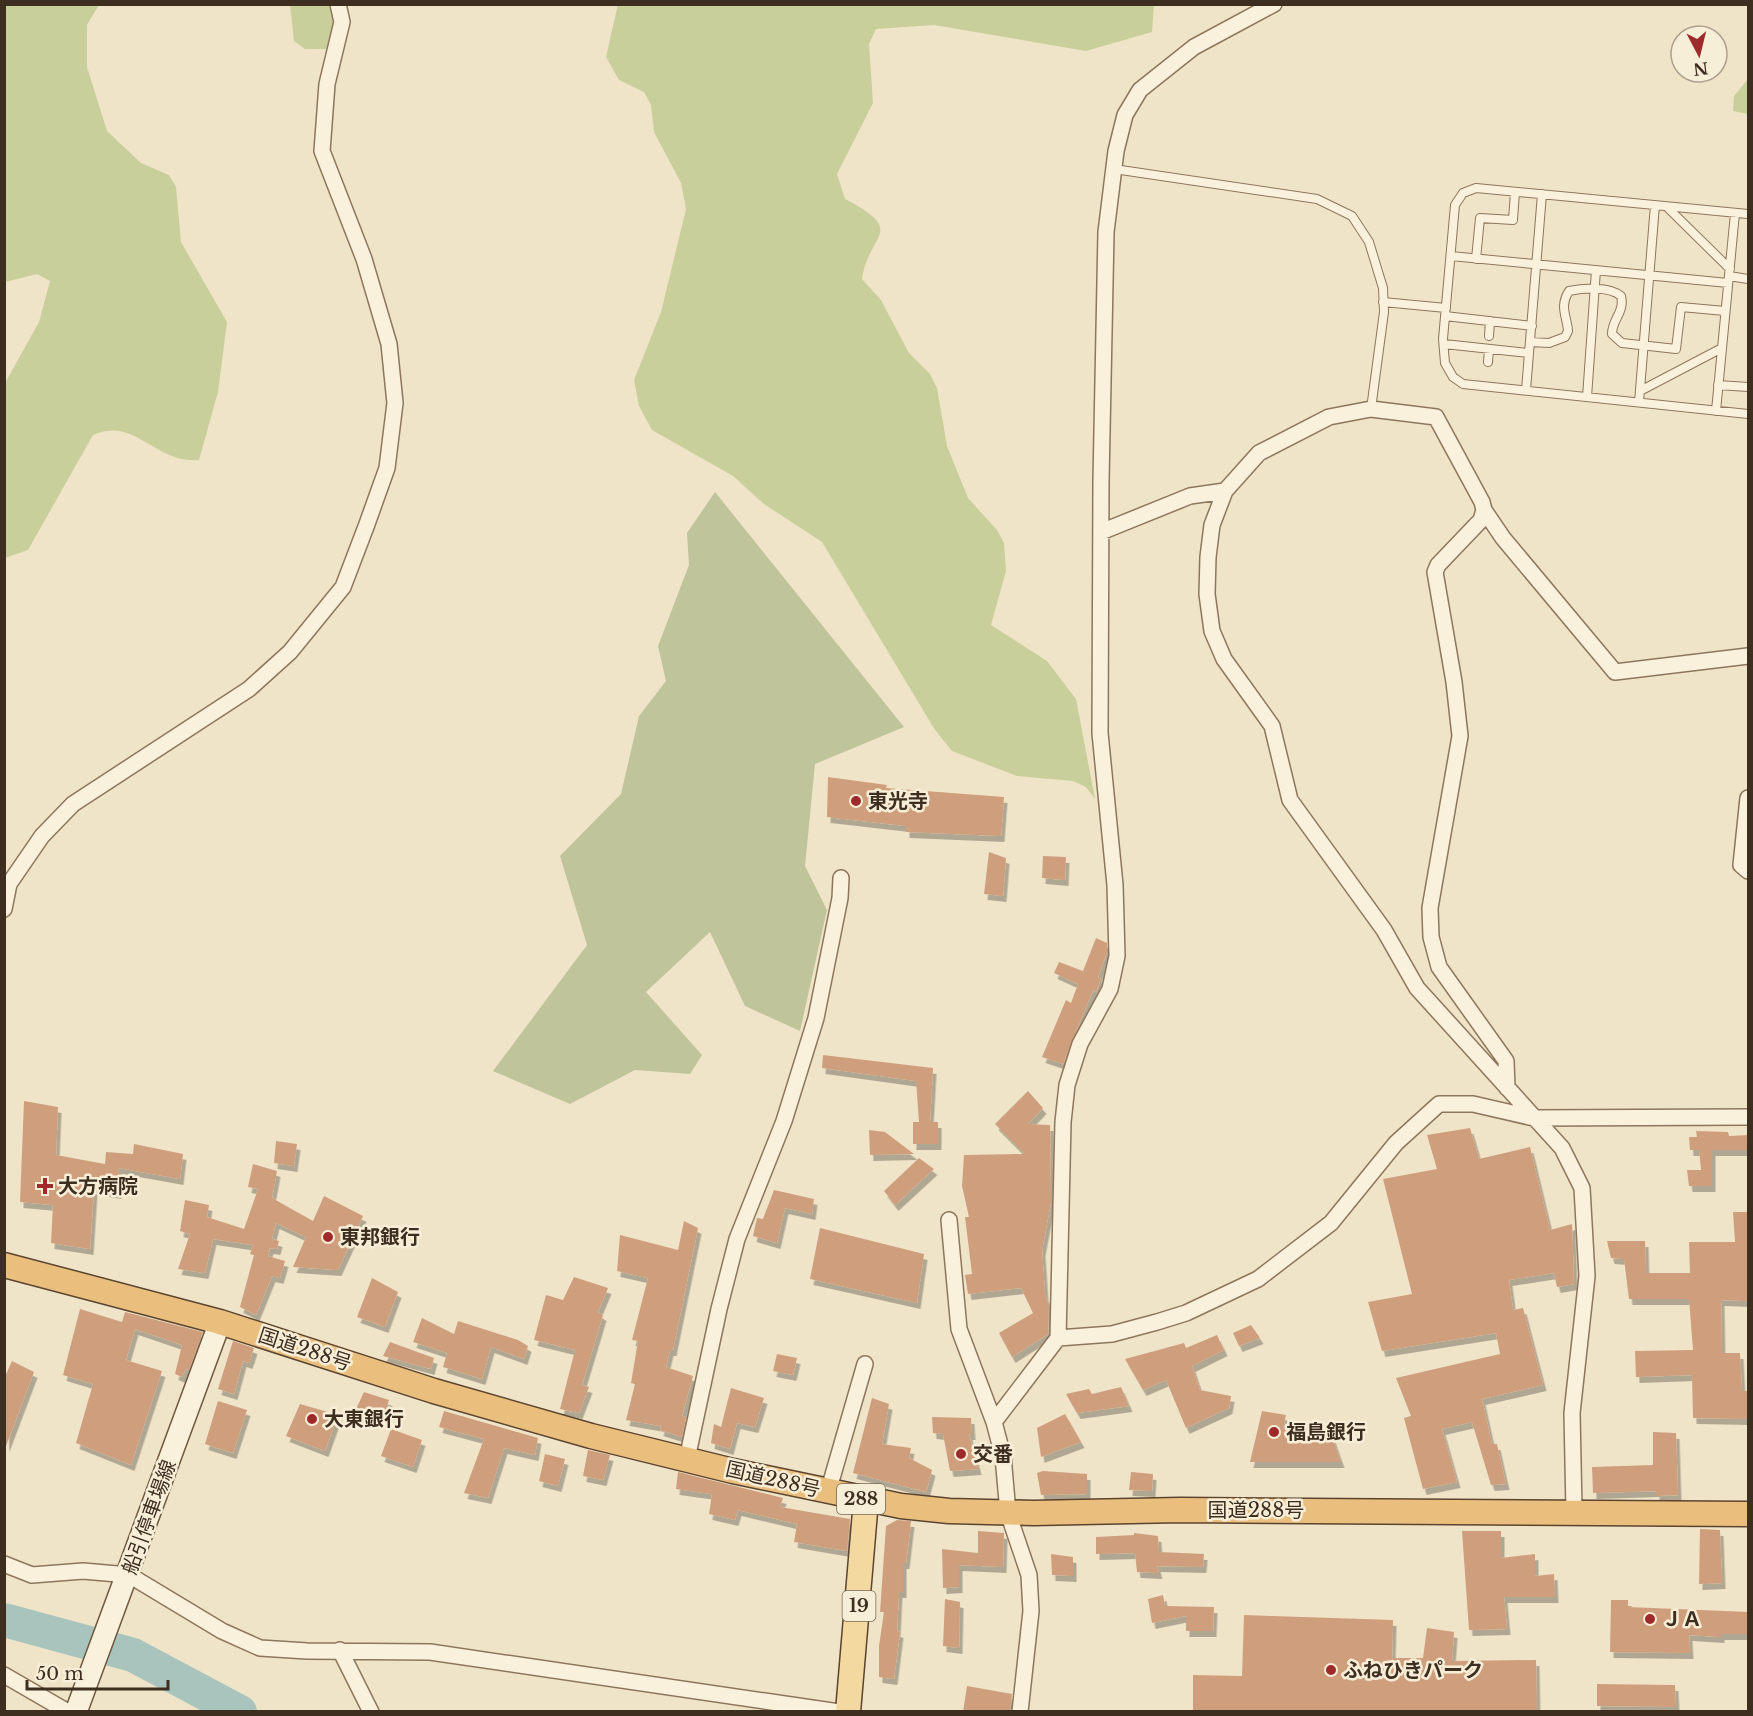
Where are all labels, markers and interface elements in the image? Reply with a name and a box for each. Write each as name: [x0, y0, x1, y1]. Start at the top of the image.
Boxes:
north arrow: [1669, 24, 1729, 84]
text: N: [1692, 58, 1710, 80]
place label: 東光寺: [868, 789, 928, 813]
marker: 東光寺: [849, 794, 863, 808]
place label: 大方病院: [58, 1174, 138, 1198]
marker: 大方病院: [36, 1177, 54, 1195]
place label: 東邦銀行: [340, 1225, 420, 1249]
marker: 東邦銀行: [321, 1230, 335, 1244]
street label: 国道288号: [255, 1323, 355, 1375]
place label: 大東銀行: [324, 1407, 404, 1431]
marker: 大東銀行: [305, 1412, 319, 1426]
place label: 福島銀行: [1286, 1420, 1366, 1444]
marker: 福島銀行: [1267, 1425, 1281, 1439]
place label: 交番: [973, 1442, 1013, 1466]
marker: 交番: [954, 1447, 968, 1461]
street label: 国道288号: [723, 1456, 823, 1502]
street label: 船引停車場線: [117, 1457, 181, 1577]
road number: 288: [837, 1484, 885, 1514]
street label: 国道288号: [1208, 1498, 1304, 1522]
road number: 19: [842, 1591, 876, 1621]
place label: ＪＡ: [1662, 1607, 1702, 1631]
marker: ＪＡ: [1643, 1612, 1657, 1626]
scale bar: [27, 1653, 168, 1691]
place label: ふねひきパーク: [1343, 1658, 1483, 1682]
text: 50 m: [36, 1663, 84, 1685]
marker: ふねひきパーク: [1324, 1663, 1338, 1677]

